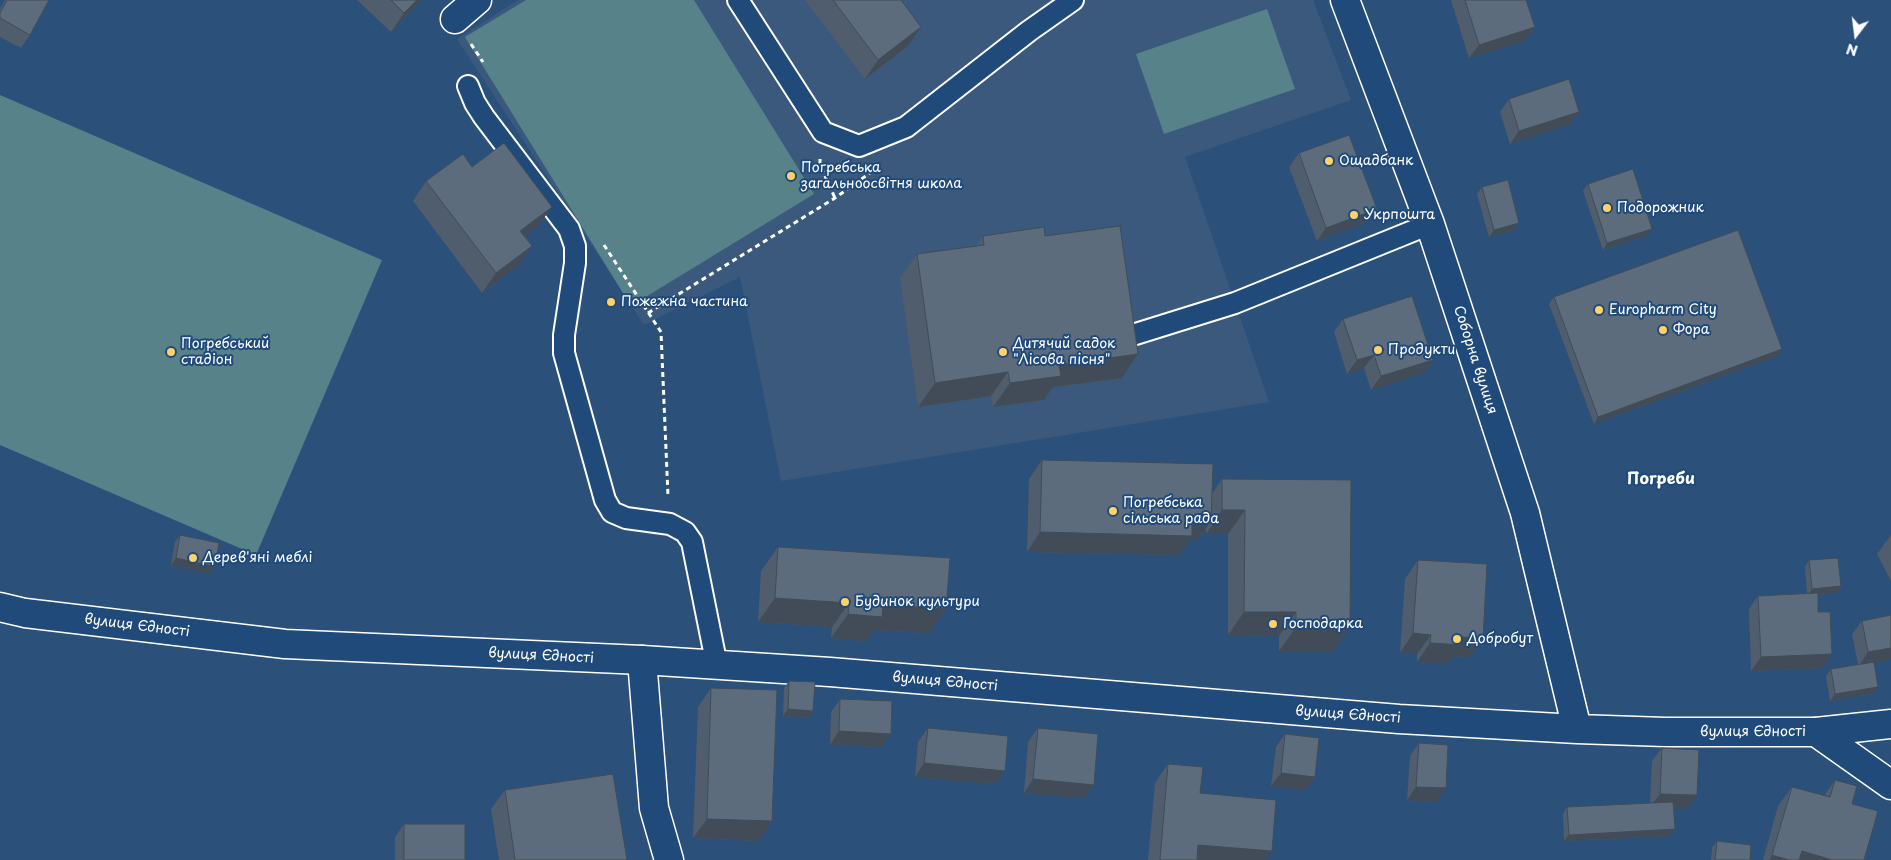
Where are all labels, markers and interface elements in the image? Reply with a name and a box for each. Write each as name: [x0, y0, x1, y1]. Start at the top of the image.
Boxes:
north arrow: [1831, 10, 1881, 60]
text: N: [1844, 38, 1860, 62]
place label: Ощадбанк: [1339, 153, 1413, 169]
marker: Ощадбанк: [1323, 155, 1335, 167]
place label: Погребська загальноосвітня школа: [801, 160, 962, 192]
marker: Погребська загальноосвітня школа: [785, 170, 797, 182]
place label: Подорожник: [1617, 200, 1704, 216]
marker: Подорожник: [1601, 202, 1613, 214]
place label: Укрпошта: [1364, 207, 1435, 223]
marker: Укрпошта: [1348, 209, 1360, 221]
place label: Пожежна частина: [621, 294, 748, 310]
marker: Пожежна частина: [605, 296, 617, 308]
place label: Europharm City: [1609, 302, 1717, 318]
street label: Соборна вулиця: [1450, 304, 1500, 416]
marker: Europharm City: [1593, 304, 1605, 316]
place label: Фора: [1673, 322, 1709, 338]
marker: Фора: [1657, 324, 1669, 336]
place label: Погребський стадіон: [181, 336, 269, 368]
place label: Дитячий садок "Лісова пісня": [1013, 336, 1115, 368]
place label: Продукти: [1388, 342, 1455, 358]
marker: Продукти: [1372, 344, 1384, 356]
marker: Погребський стадіон: [165, 346, 177, 358]
marker: Дитячий садок "Лісова пісня": [997, 346, 1009, 358]
district label: Погреби: [1627, 470, 1695, 490]
place label: Погребська сільська рада: [1123, 495, 1219, 528]
marker: Погребська сільська рада: [1107, 505, 1119, 517]
place label: Дерев'яні меблі: [203, 550, 313, 566]
marker: Дерев'яні меблі: [187, 552, 199, 564]
place label: Будинок культури: [855, 594, 980, 610]
marker: Будинок культури: [839, 596, 851, 608]
street label: вулиця Єдності: [83, 611, 191, 641]
place label: Господарка: [1283, 616, 1363, 632]
marker: Господарка: [1267, 618, 1279, 630]
place label: Добробут: [1467, 631, 1533, 647]
marker: Добробут: [1451, 633, 1463, 645]
street label: вулиця Єдності: [488, 645, 594, 667]
street label: вулиця Єдності: [892, 669, 998, 695]
street label: вулиця Єдності: [1295, 703, 1401, 727]
street label: вулиця Єдності: [1700, 724, 1806, 740]

